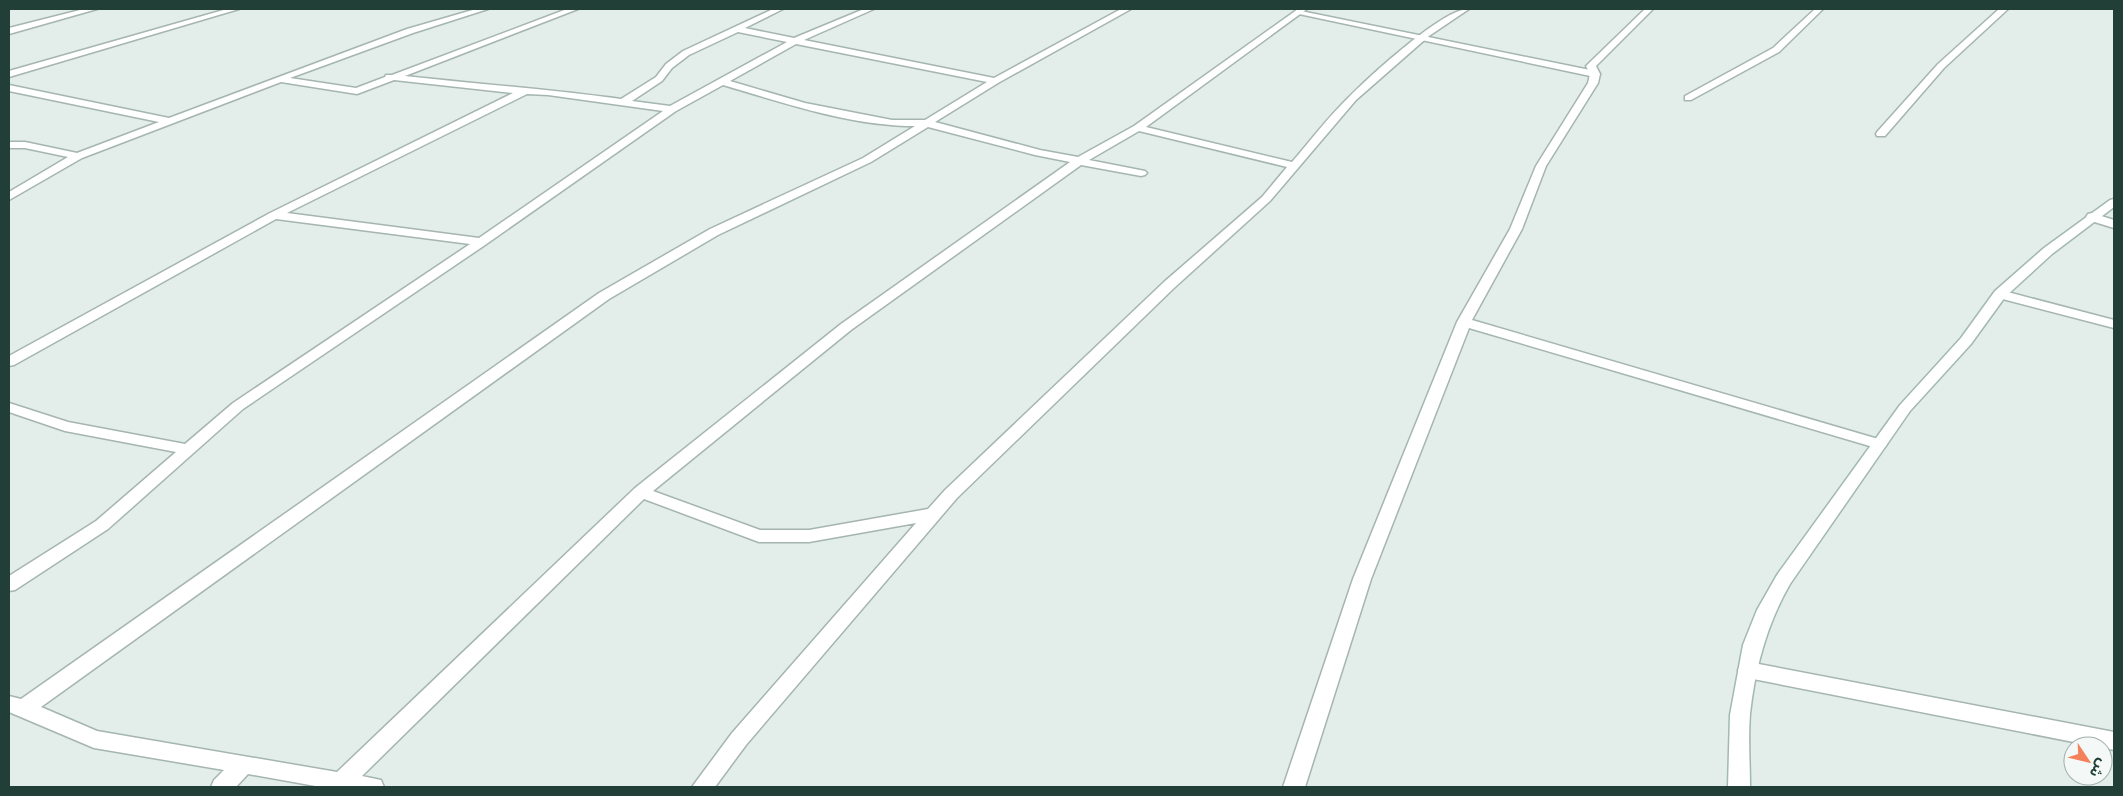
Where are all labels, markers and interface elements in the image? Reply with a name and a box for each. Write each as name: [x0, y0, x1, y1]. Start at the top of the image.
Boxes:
north arrow: [2063, 736, 2113, 786]
text: ش: [2085, 755, 2112, 782]

